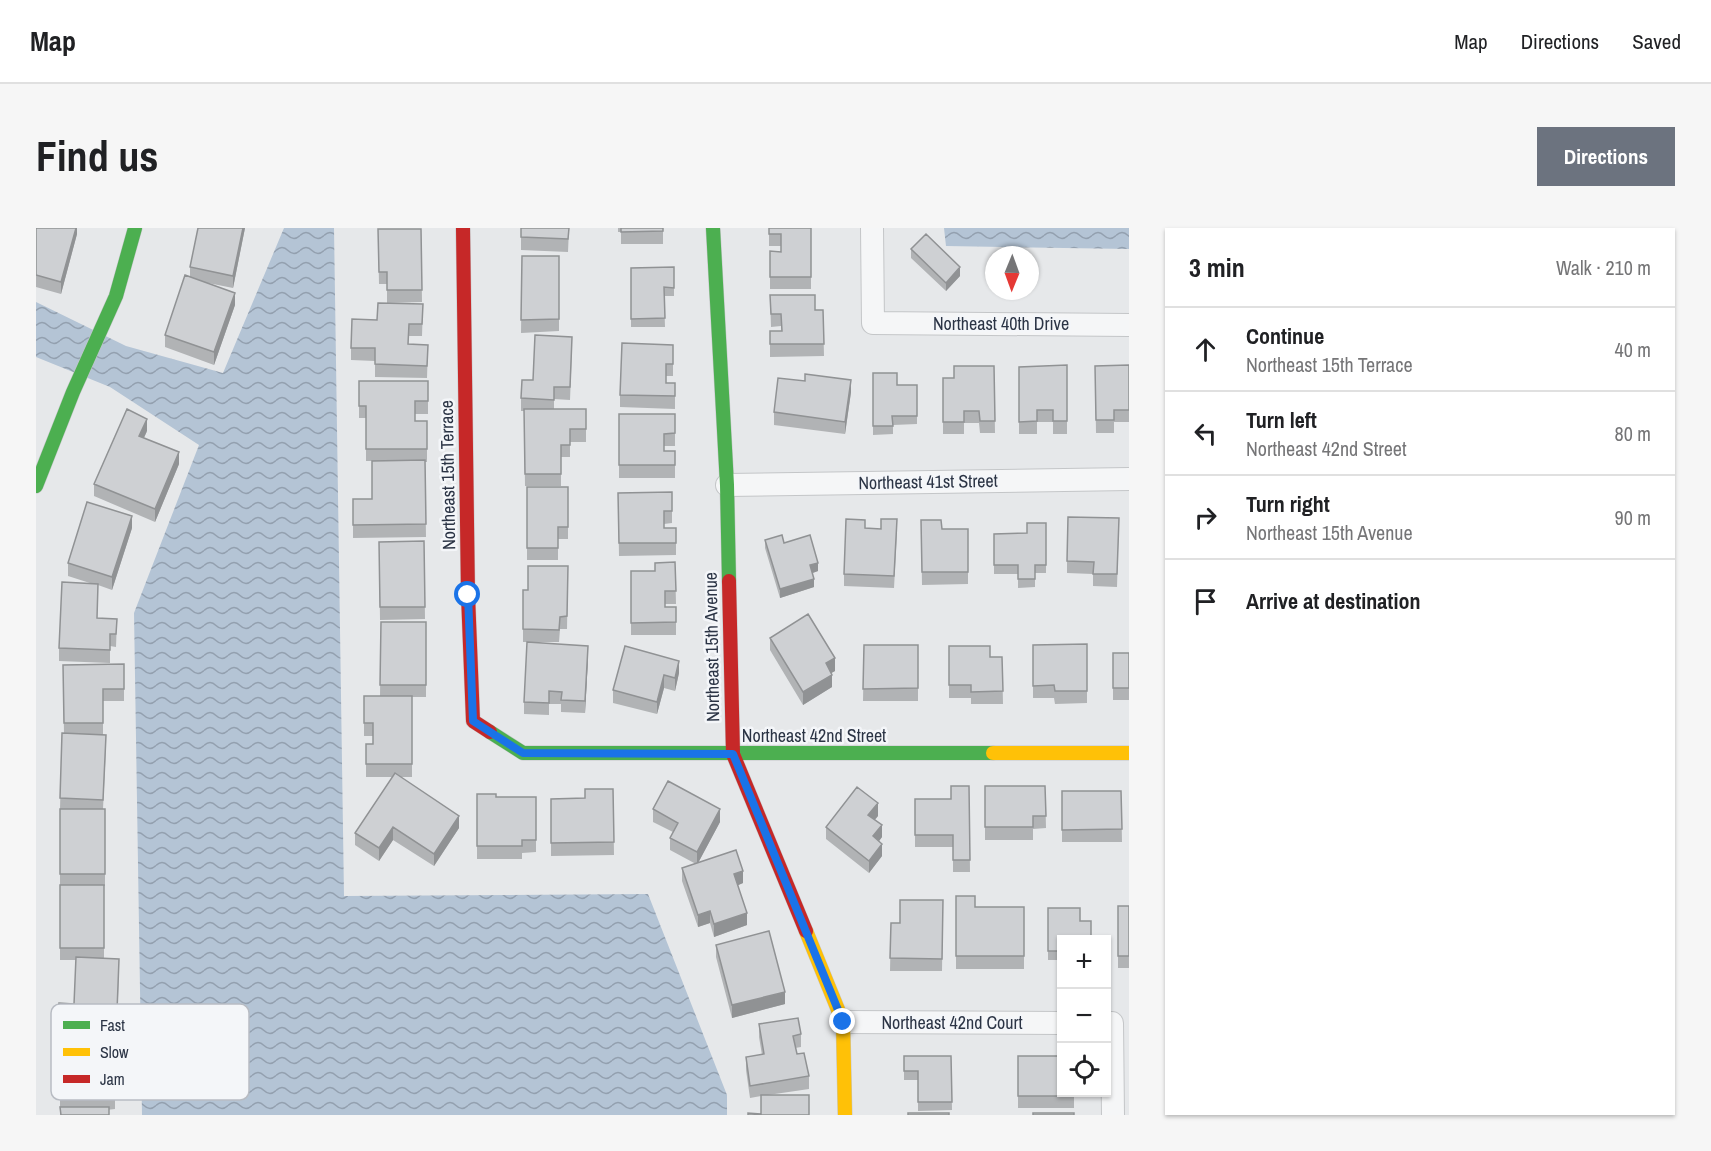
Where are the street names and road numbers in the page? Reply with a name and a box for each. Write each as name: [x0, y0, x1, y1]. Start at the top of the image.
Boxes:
street label: Northeast 40th Drive: [933, 311, 1069, 336]
street label: Northeast 15th Terrace: [434, 400, 461, 550]
street label: Northeast 41st Street: [858, 468, 998, 495]
street label: Northeast 15th Avenue: [698, 572, 725, 722]
street label: Northeast 42nd Street: [742, 723, 886, 748]
street label: Northeast 42nd Court: [881, 1010, 1023, 1035]

